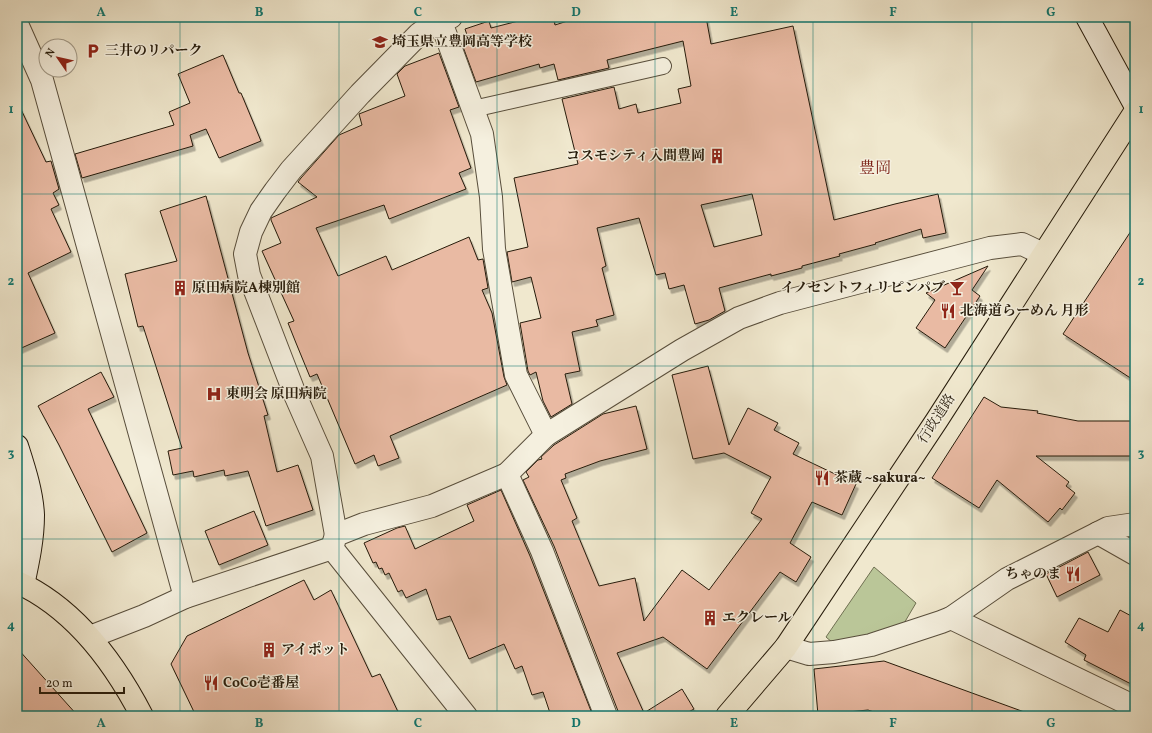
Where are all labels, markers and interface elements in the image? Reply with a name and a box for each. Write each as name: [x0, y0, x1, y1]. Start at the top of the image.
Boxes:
text: A: [96, 4, 106, 22]
text: B: [255, 4, 264, 22]
text: C: [414, 4, 422, 22]
text: D: [571, 4, 581, 22]
text: E: [730, 4, 738, 22]
text: F: [889, 4, 897, 22]
text: G: [1046, 4, 1056, 22]
school or university icon: 埼玉県立豊岡高等学校: [371, 33, 389, 51]
place label: 埼玉県立豊岡高等学校: [392, 33, 532, 52]
north arrow: [38, 38, 78, 78]
parking icon: 三井のリパーク: [84, 42, 102, 60]
place label: 三井のリパーク: [105, 42, 203, 61]
text: N: [42, 46, 59, 61]
text: 1: [8, 101, 14, 119]
text: 1: [1138, 101, 1144, 119]
place label: コスモシティ入間豊岡: [566, 147, 705, 166]
building icon: コスモシティ入間豊岡: [708, 147, 726, 165]
district label: 豊岡: [859, 158, 891, 180]
text: 2: [8, 273, 15, 291]
text: 2: [1138, 273, 1145, 291]
building icon: 原田病院A棟別館: [171, 279, 189, 297]
place label: 原田病院A棟別館: [192, 279, 300, 298]
place label: イノセントフィリピンパブ: [781, 279, 945, 298]
bar icon: イノセントフィリピンパブ: [948, 279, 966, 297]
restaurant icon: 北海道らーめん 月形: [939, 302, 957, 320]
place label: 北海道らーめん 月形: [960, 302, 1089, 321]
hospital icon: 東明会 原田病院: [205, 385, 223, 403]
place label: 東明会 原田病院: [226, 385, 327, 404]
street label: 行政道路: [914, 390, 960, 448]
text: 3: [8, 445, 15, 463]
text: 3: [1138, 445, 1145, 463]
restaurant icon: 茶蔵 ~sakura~: [813, 469, 831, 487]
place label: 茶蔵 ~sakura~: [834, 469, 926, 488]
place label: ちゃのま: [1005, 565, 1061, 584]
restaurant icon: ちゃのま: [1064, 565, 1082, 583]
building icon: エクレール: [701, 609, 719, 627]
place label: エクレール: [722, 609, 792, 628]
text: 4: [7, 617, 15, 635]
text: 4: [1137, 617, 1145, 635]
building icon: アイポット: [260, 641, 278, 659]
place label: アイポット: [281, 641, 350, 660]
scale bar: [40, 669, 124, 695]
restaurant icon: CoCo壱番屋: [202, 674, 220, 692]
place label: CoCo壱番屋: [223, 674, 299, 693]
text: 20 m: [46, 676, 73, 692]
text: A: [96, 715, 106, 733]
text: B: [255, 715, 264, 733]
text: C: [414, 715, 422, 733]
text: D: [571, 715, 581, 733]
text: E: [730, 715, 738, 733]
text: F: [889, 715, 897, 733]
text: G: [1046, 715, 1056, 733]

